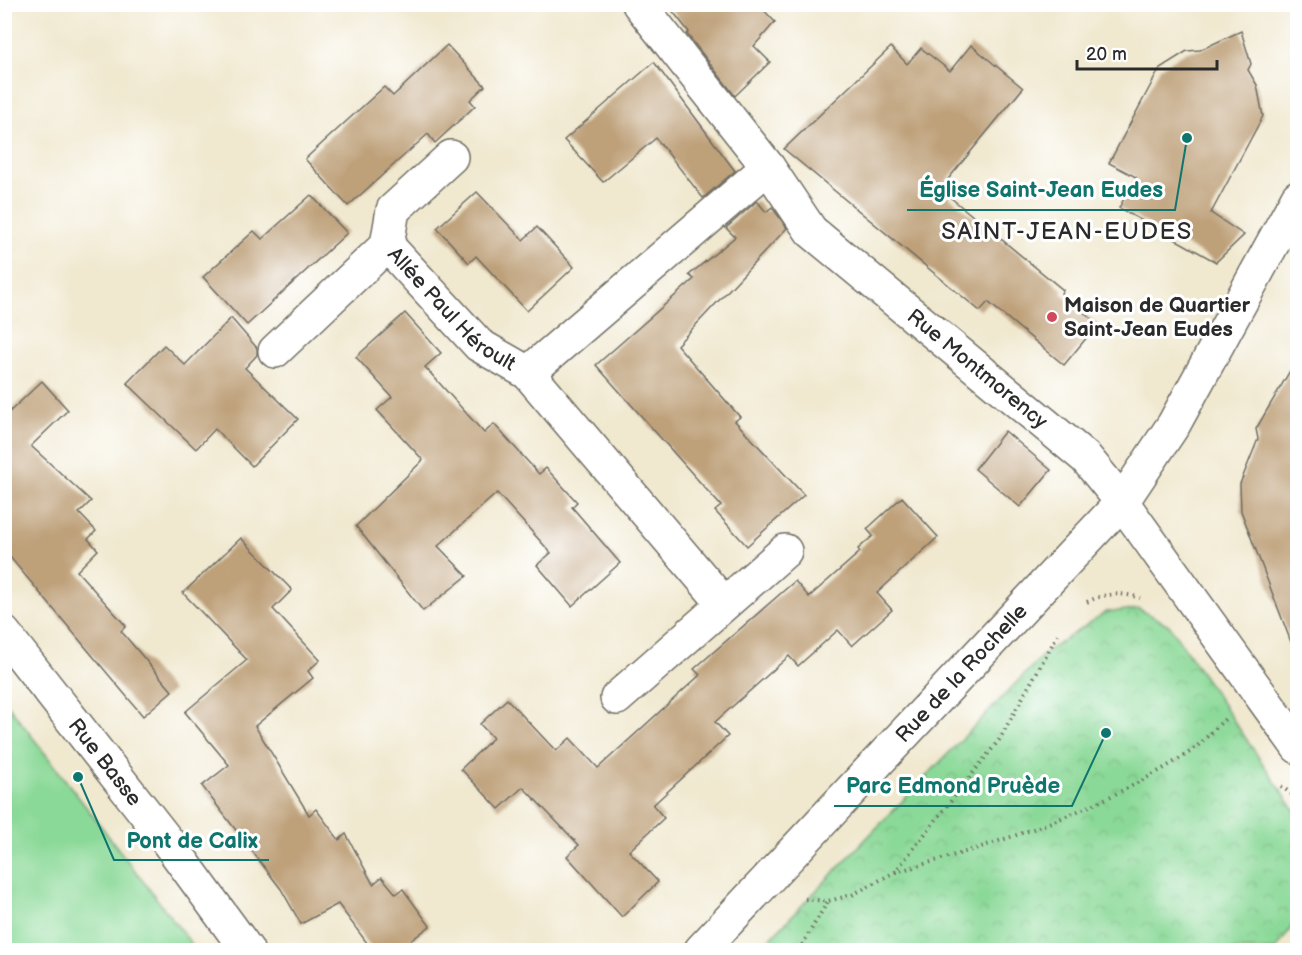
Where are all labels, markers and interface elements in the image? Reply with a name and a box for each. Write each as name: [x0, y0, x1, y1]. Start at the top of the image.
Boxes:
scale bar: [1077, 33, 1216, 71]
text: 20 m: [1086, 44, 1127, 65]
callout: Église Saint-Jean Eudes: [907, 170, 1175, 210]
text: Église Saint-Jean Eudes: [919, 175, 1163, 204]
district label: SAINT-JEAN-EUDES: [941, 217, 1193, 246]
street label: Allée Paul Héroult: [382, 242, 520, 377]
place label: Maison de Quartier Saint-Jean Eudes: [1064, 293, 1251, 342]
street label: Rue Montmorency: [902, 304, 1053, 434]
marker: Maison de Quartier Saint-Jean Eudes: [1045, 310, 1059, 324]
street label: Rue de la Rochelle: [891, 599, 1033, 748]
street label: Rue Basse: [63, 714, 147, 811]
callout: Parc Edmond Pruède: [834, 766, 1072, 806]
text: Parc Edmond Pruède: [846, 773, 1060, 800]
callout: Pont de Calix: [114, 820, 269, 860]
text: Pont de Calix: [126, 828, 258, 855]

